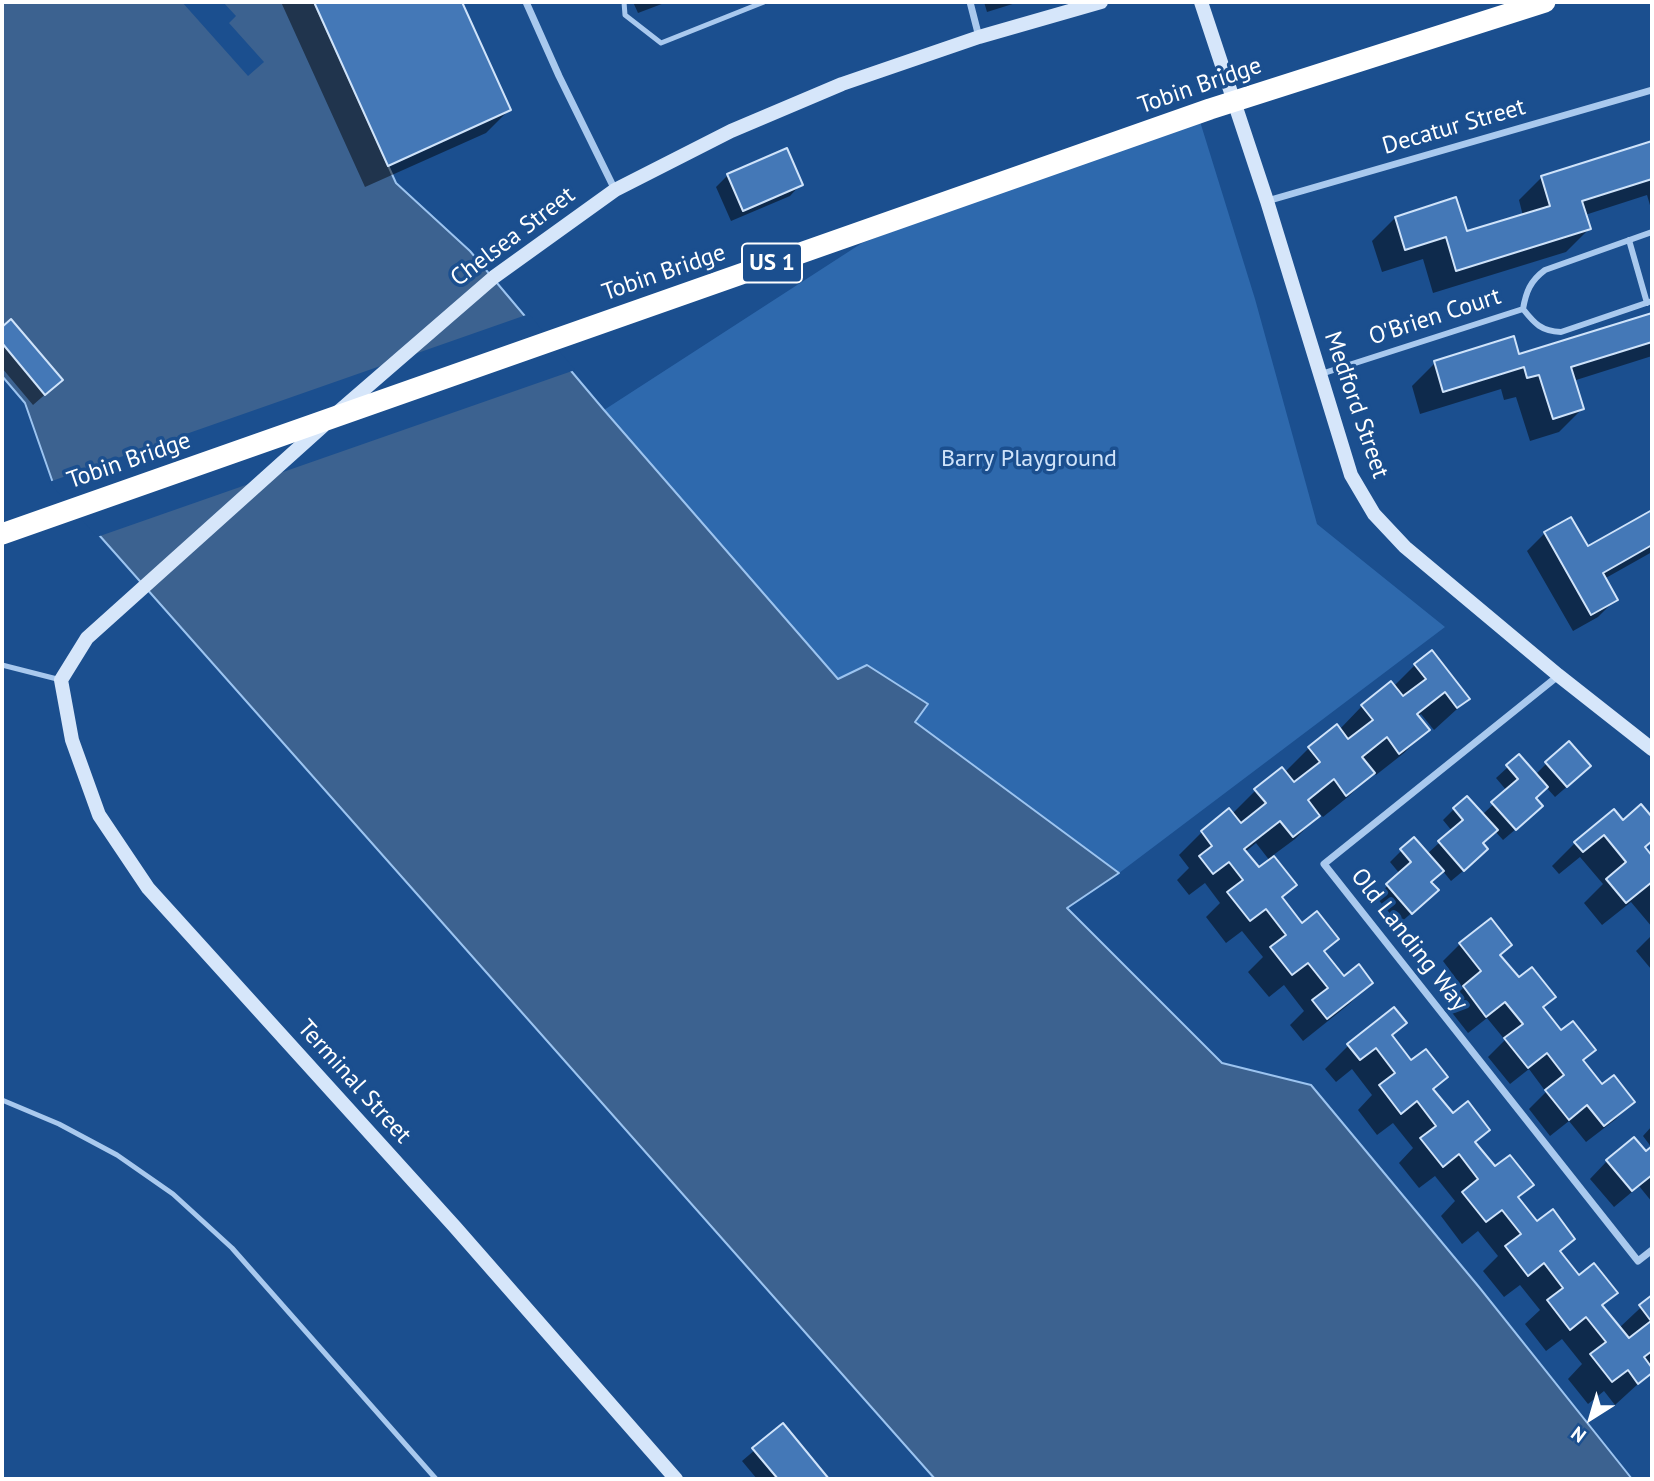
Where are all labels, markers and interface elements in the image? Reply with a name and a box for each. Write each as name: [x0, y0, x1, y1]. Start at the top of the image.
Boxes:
street label: Tobin Bridge: [1134, 51, 1266, 121]
street label: Decatur Street: [1379, 93, 1529, 161]
street label: Chelsea Street: [445, 181, 581, 293]
street label: Tobin Bridge: [598, 238, 730, 308]
road number: US 1: [742, 244, 802, 282]
street label: O'Brien Court: [1366, 282, 1504, 352]
street label: Medford Street: [1317, 328, 1395, 482]
street label: Tobin Bridge: [63, 426, 195, 496]
park label: Barry Playground: [941, 445, 1117, 473]
street label: Old Landing Way: [1344, 863, 1474, 1017]
street label: Terminal Street: [291, 1014, 417, 1150]
north arrow: [1556, 1383, 1626, 1453]
text: N: [1566, 1421, 1591, 1448]

